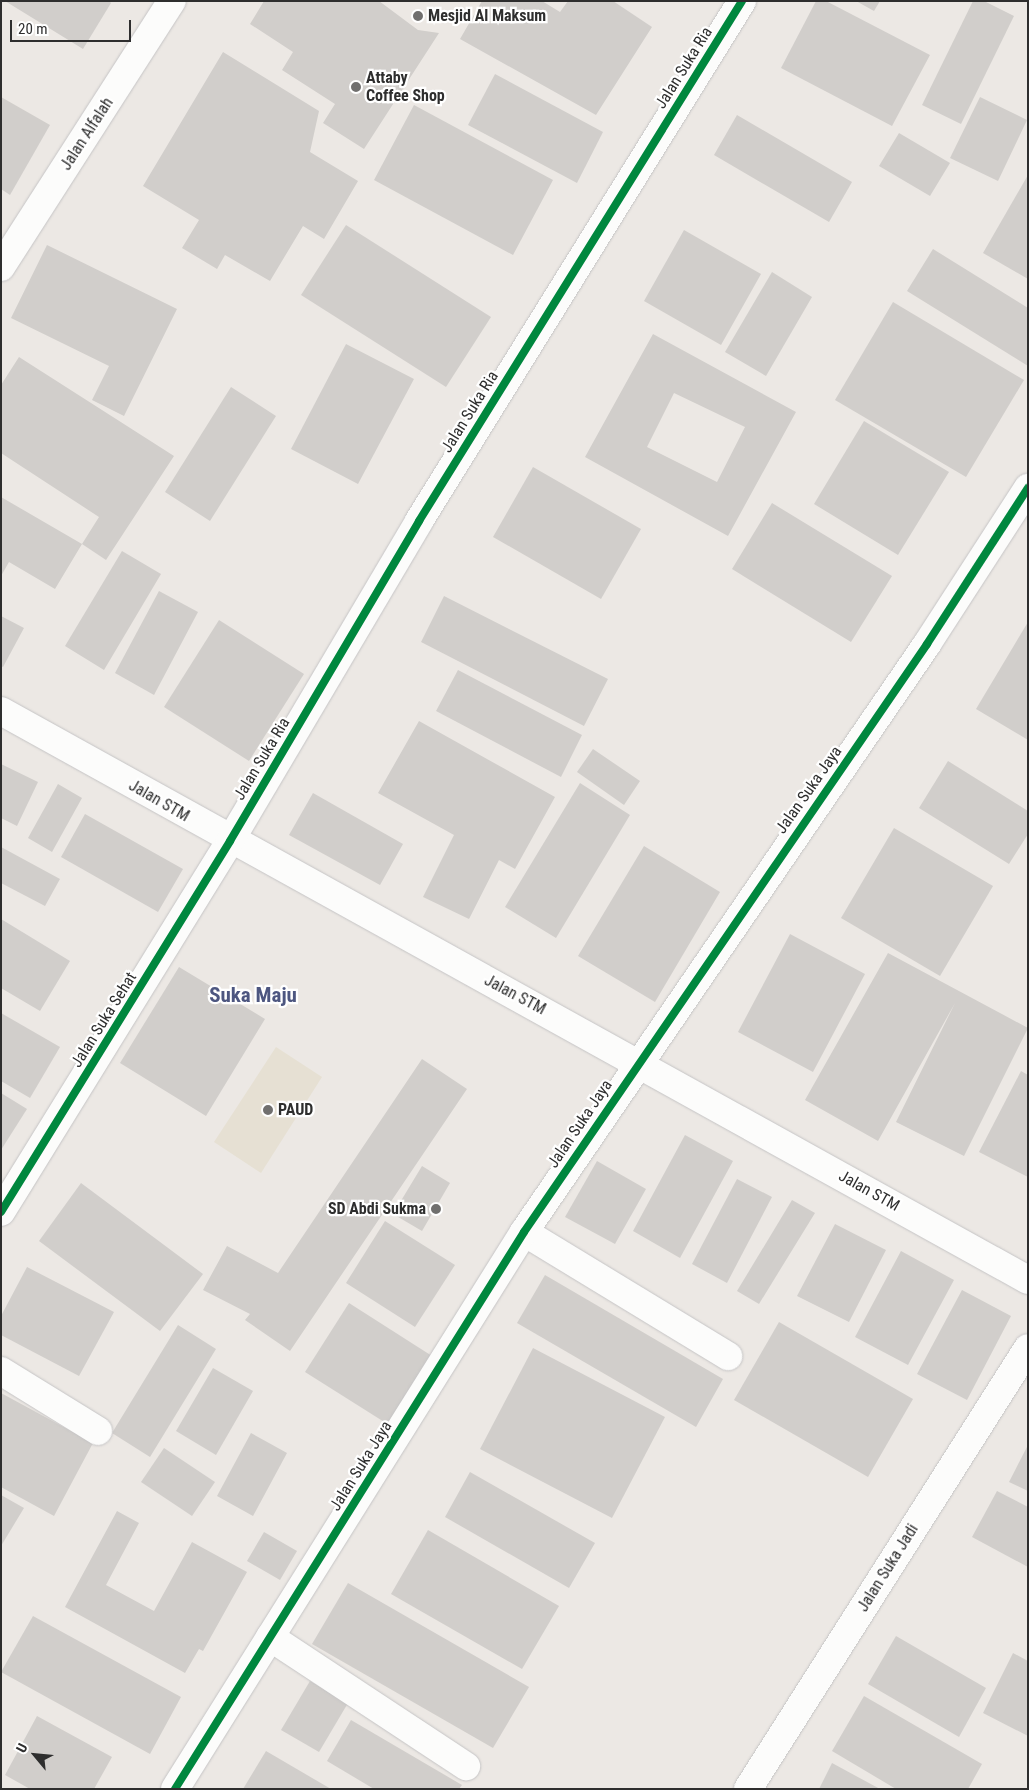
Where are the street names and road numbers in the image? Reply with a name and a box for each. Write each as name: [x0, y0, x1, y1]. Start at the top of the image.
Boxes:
street label: Jalan Suka Ria: [651, 24, 717, 112]
street label: Jalan Alfalah: [56, 94, 118, 174]
street label: Jalan Suka Ria: [437, 368, 503, 456]
street label: Jalan Suka Ria: [230, 714, 294, 804]
street label: Jalan Suka Jaya: [772, 743, 846, 837]
street label: Jalan STM: [125, 776, 193, 826]
street label: Jalan Suka Sehat: [67, 969, 141, 1071]
street label: Jalan STM: [481, 971, 549, 1019]
street label: Jalan Suka Jaya: [543, 1076, 617, 1172]
street label: Jalan STM: [835, 1166, 903, 1216]
street label: Jalan Suka Jaya: [326, 1418, 396, 1514]
street label: Jalan Suka Jadi: [853, 1521, 923, 1615]

